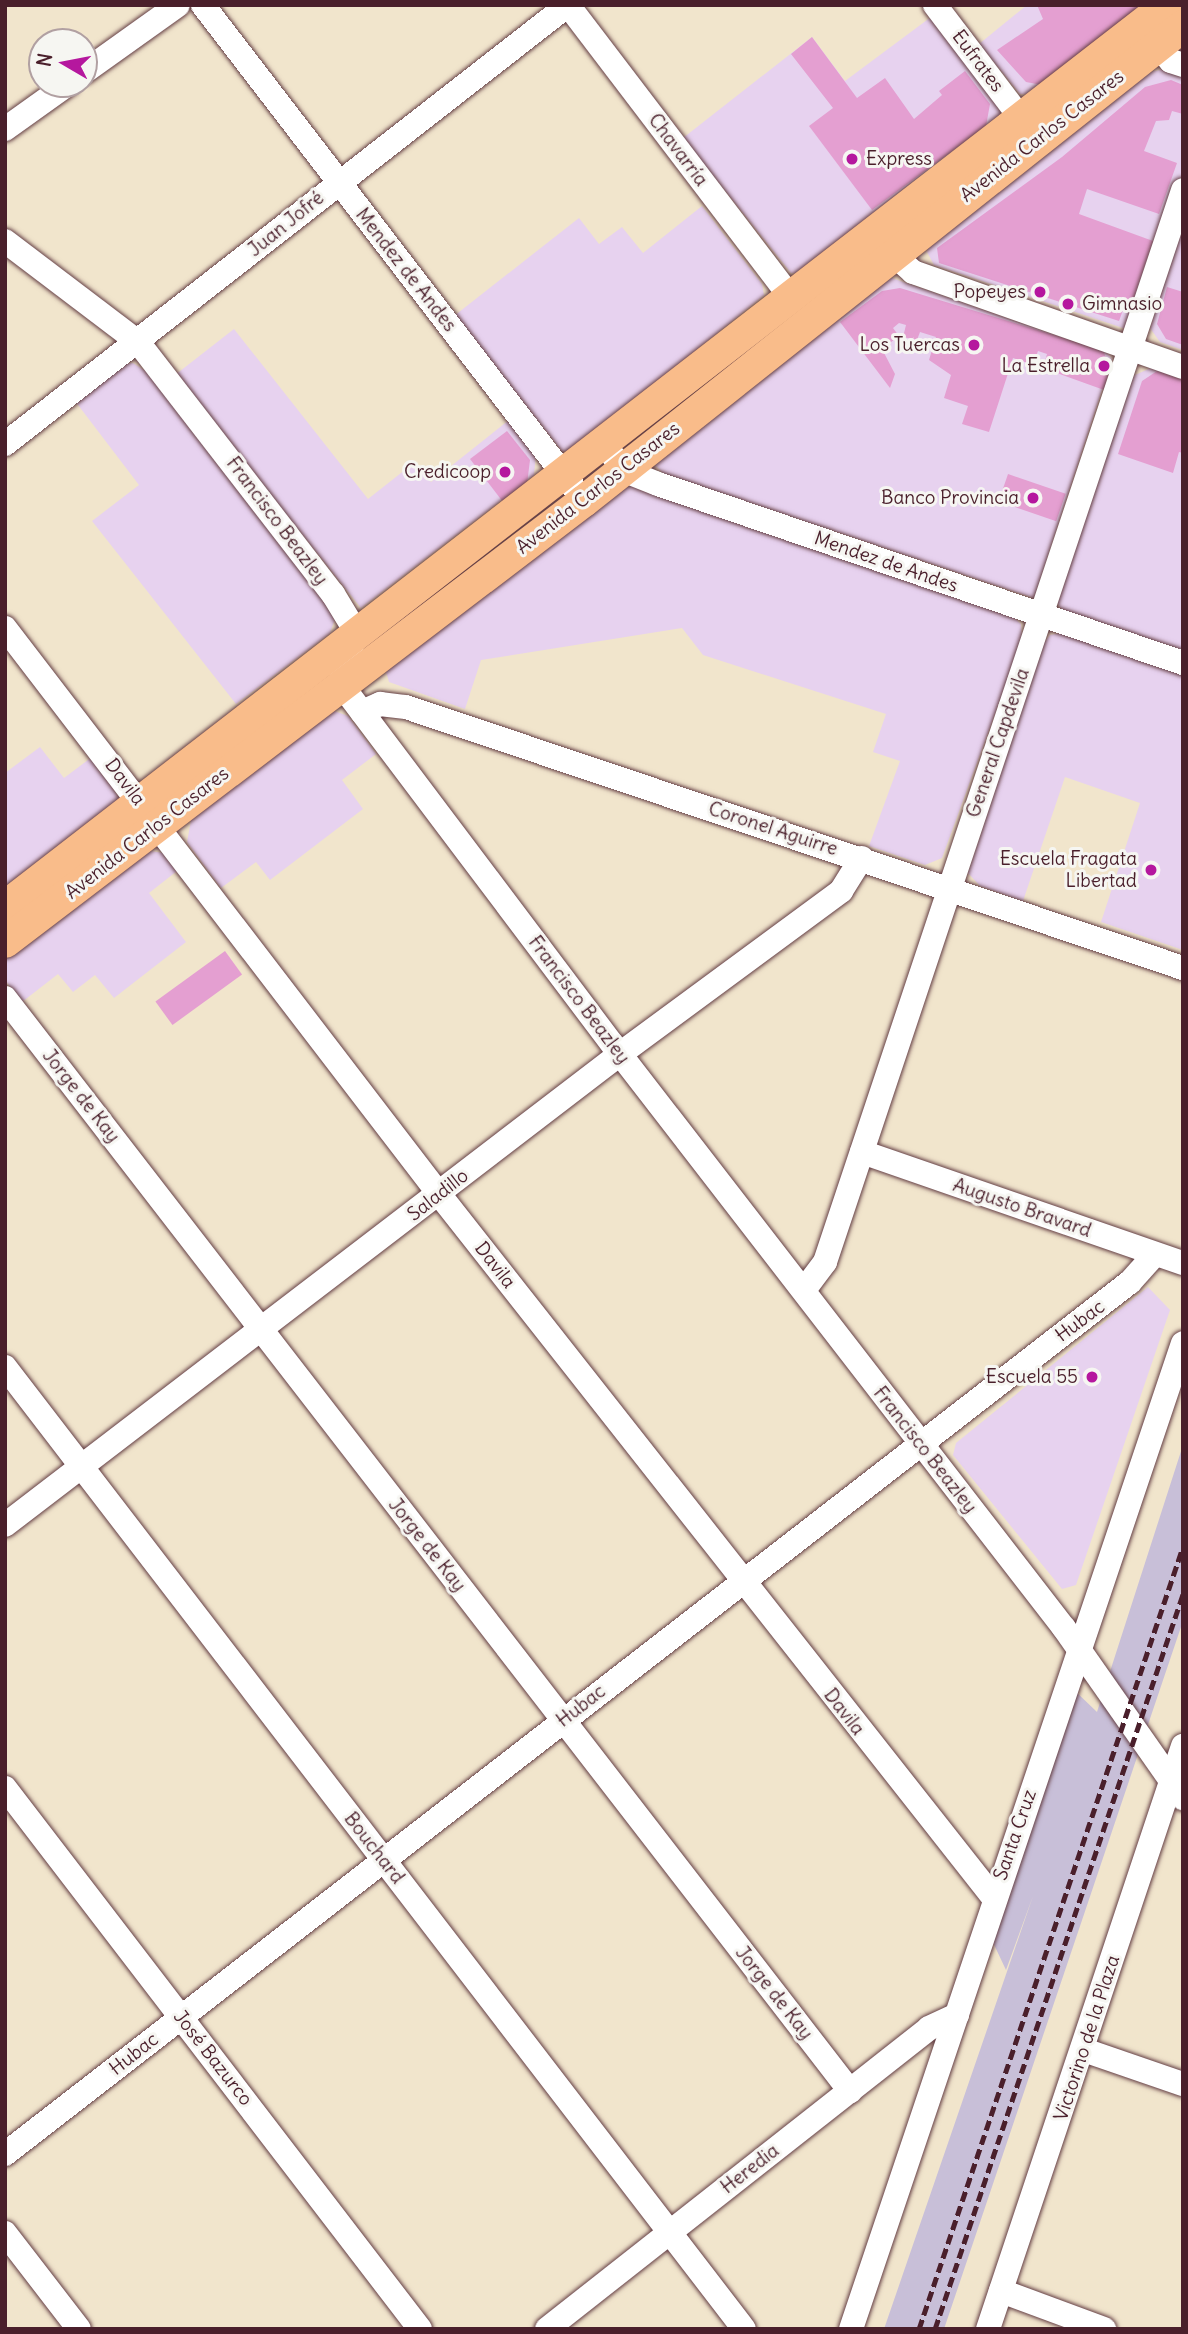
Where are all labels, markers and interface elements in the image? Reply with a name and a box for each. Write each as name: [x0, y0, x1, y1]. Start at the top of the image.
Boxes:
street label: Eufrates: [947, 26, 1009, 96]
north arrow: [28, 28, 98, 98]
text: N: [31, 51, 57, 68]
street label: Avenida Carlos Casares: [956, 65, 1128, 207]
street label: Chavarría: [643, 109, 713, 191]
place label: Express: [866, 148, 932, 170]
marker: Express: [844, 151, 860, 167]
street label: Juan Jofré: [244, 187, 328, 261]
street label: Mendez de Andes: [351, 204, 461, 336]
place label: Popeyes: [954, 281, 1026, 303]
marker: Popeyes: [1032, 284, 1048, 300]
place label: Gimnasio: [1082, 293, 1162, 315]
marker: Gimnasio: [1060, 296, 1076, 312]
place label: Los Tuercas: [860, 334, 960, 356]
marker: Los Tuercas: [966, 337, 982, 353]
place label: La Estrella: [1001, 355, 1090, 377]
marker: La Estrella: [1096, 358, 1112, 374]
street label: Avenida Carlos Casares: [512, 417, 684, 559]
street label: Francisco Beazley: [221, 452, 333, 590]
place label: Credicoop: [404, 461, 491, 483]
marker: Credicoop: [497, 464, 513, 480]
place label: Banco Provincia: [881, 487, 1019, 509]
marker: Banco Provincia: [1025, 490, 1041, 506]
street label: Mendez de Andes: [811, 527, 961, 597]
street label: General Capdevila: [962, 665, 1034, 821]
street label: Davila: [100, 754, 150, 810]
street label: Avenida Carlos Casares: [61, 762, 233, 904]
street label: Coronel Aguirre: [705, 797, 841, 861]
place label: Escuela Fragata Libertad: [1000, 848, 1137, 892]
marker: Escuela Fragata Libertad: [1143, 862, 1159, 878]
street label: Francisco Beazley: [523, 931, 635, 1069]
street label: Jorge de Kay: [37, 1045, 125, 1147]
street label: Saladillo: [403, 1164, 473, 1226]
street label: Augusto Bravard: [950, 1174, 1094, 1242]
street label: Davila: [470, 1237, 520, 1293]
street label: Hubac: [1051, 1295, 1109, 1347]
place label: Escuela 55: [986, 1366, 1078, 1388]
marker: Escuela 55: [1084, 1369, 1100, 1385]
street label: Francisco Beazley: [868, 1382, 982, 1518]
street label: Jorge de Kay: [383, 1494, 471, 1596]
street label: Hubac: [552, 1680, 610, 1732]
street label: Davila: [819, 1684, 869, 1740]
street label: Santa Cruz: [989, 1787, 1041, 1883]
street label: Bouchard: [339, 1808, 409, 1888]
street label: Jorge de Kay: [730, 1942, 818, 2044]
street label: Victorino de la Plaza: [1049, 1952, 1125, 2124]
street label: José Bazurco: [169, 2006, 257, 2110]
street label: Hubac: [105, 2028, 163, 2080]
street label: Heredia: [716, 2139, 784, 2199]

